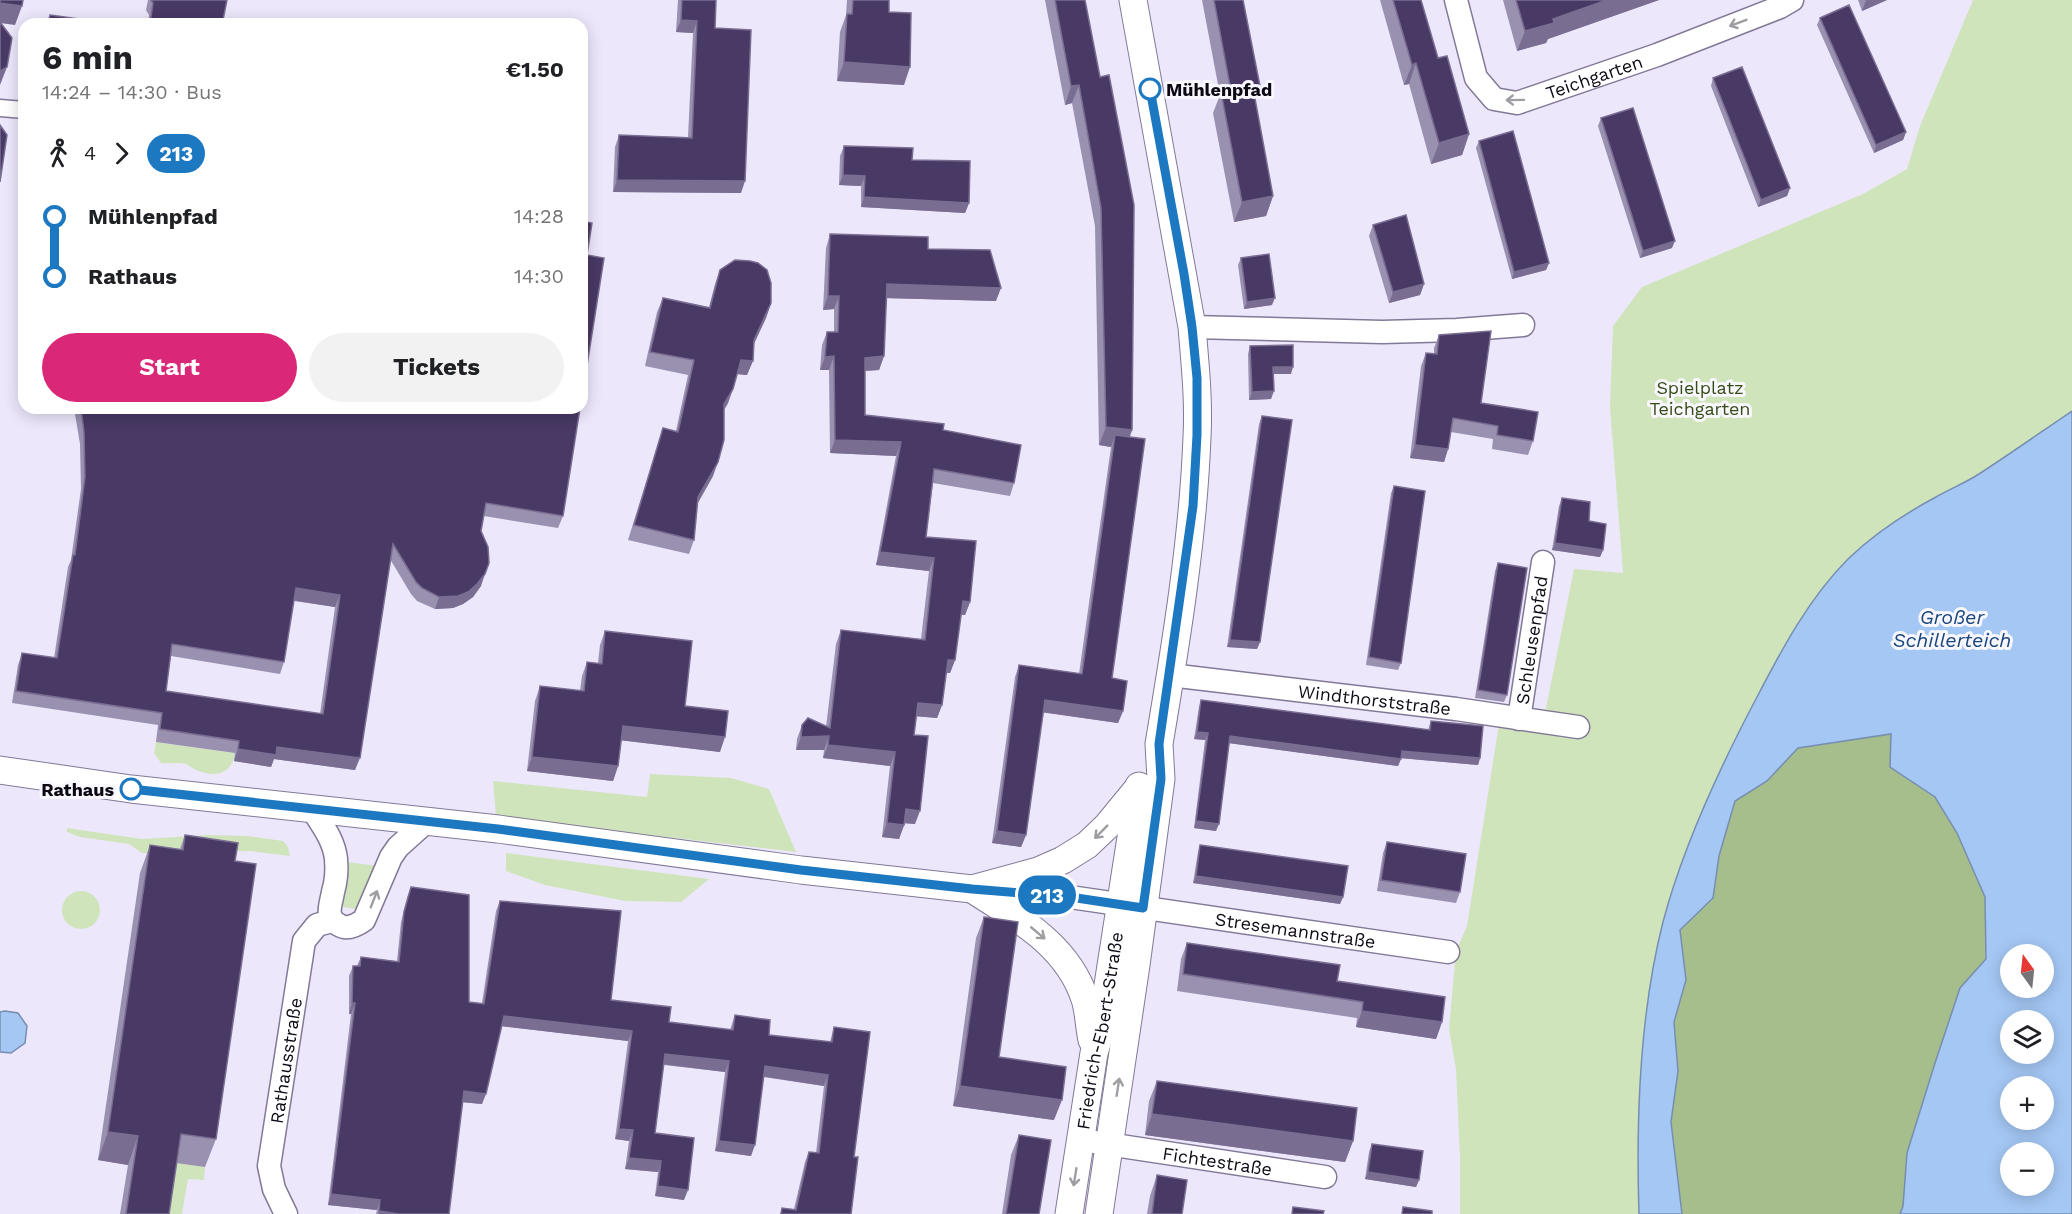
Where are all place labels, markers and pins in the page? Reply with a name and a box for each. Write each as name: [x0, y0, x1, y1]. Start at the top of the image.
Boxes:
marker: Mühlenpfad: [1139, 78, 1161, 100]
place label: Mühlenpfad: [1166, 79, 1272, 100]
marker: Rathaus: [120, 778, 142, 800]
place label: Rathaus: [41, 779, 114, 800]

